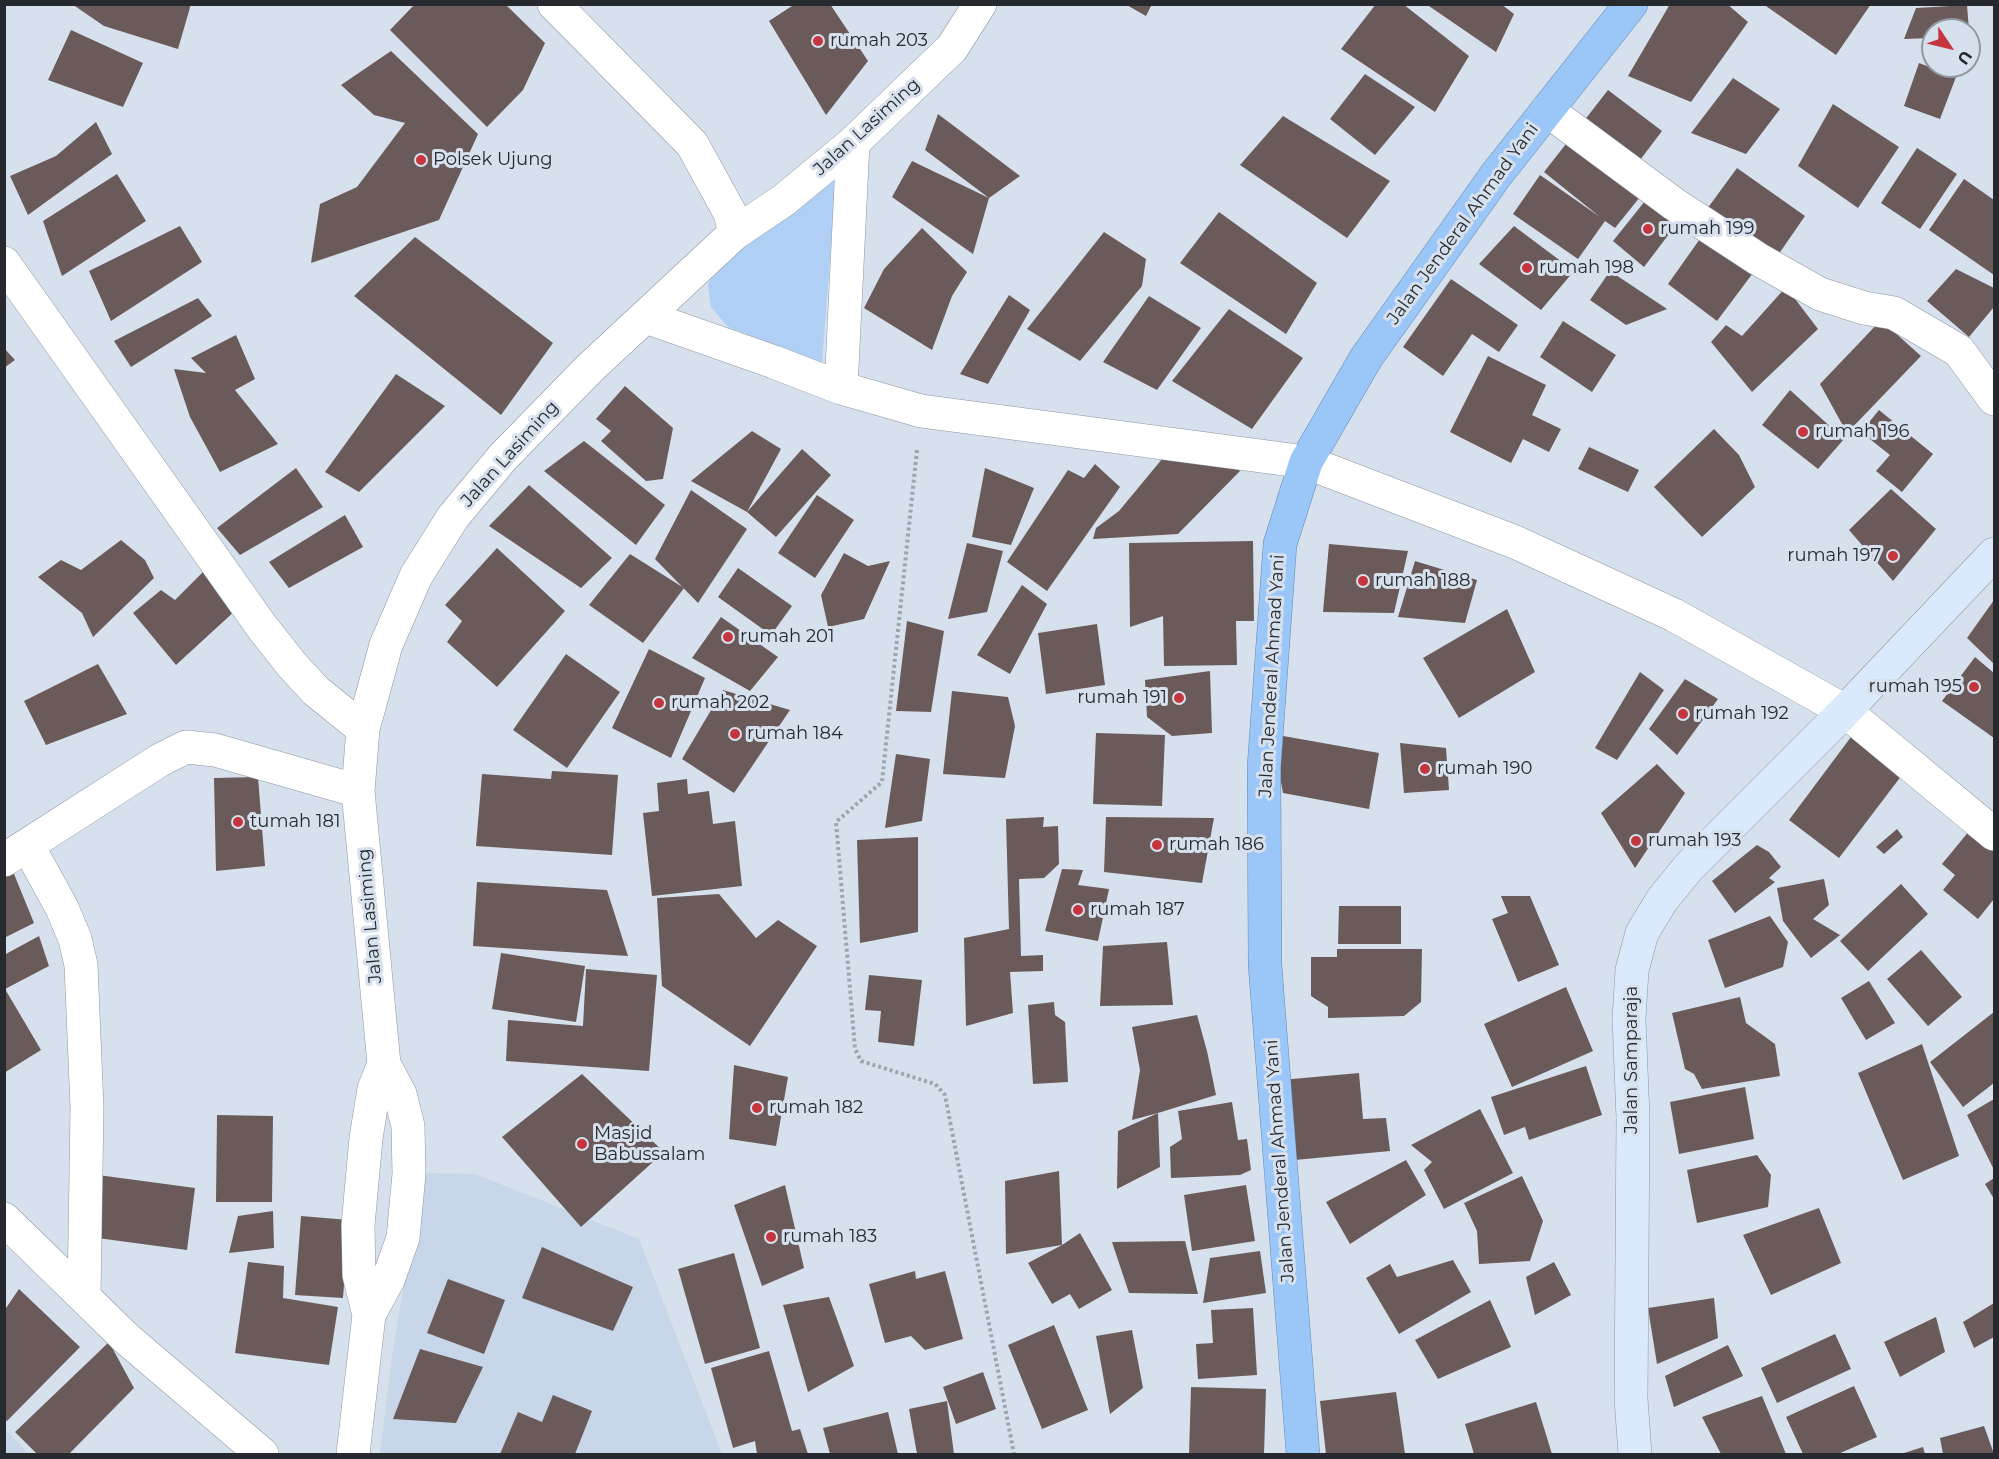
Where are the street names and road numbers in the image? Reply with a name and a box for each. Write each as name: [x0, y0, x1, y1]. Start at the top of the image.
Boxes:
street label: Jalan Lasiming: [810, 74, 924, 180]
street label: Jalan Jenderal Ahmad Yani: [1383, 119, 1543, 329]
street label: Jalan Lasiming: [457, 397, 563, 511]
street label: Jalan Jenderal Ahmad Yani: [1255, 554, 1289, 798]
street label: Jalan Lasiming: [353, 848, 387, 984]
street label: Jalan Samparaja: [1621, 986, 1643, 1134]
street label: Jalan Jenderal Ahmad Yani: [1261, 1039, 1299, 1283]

